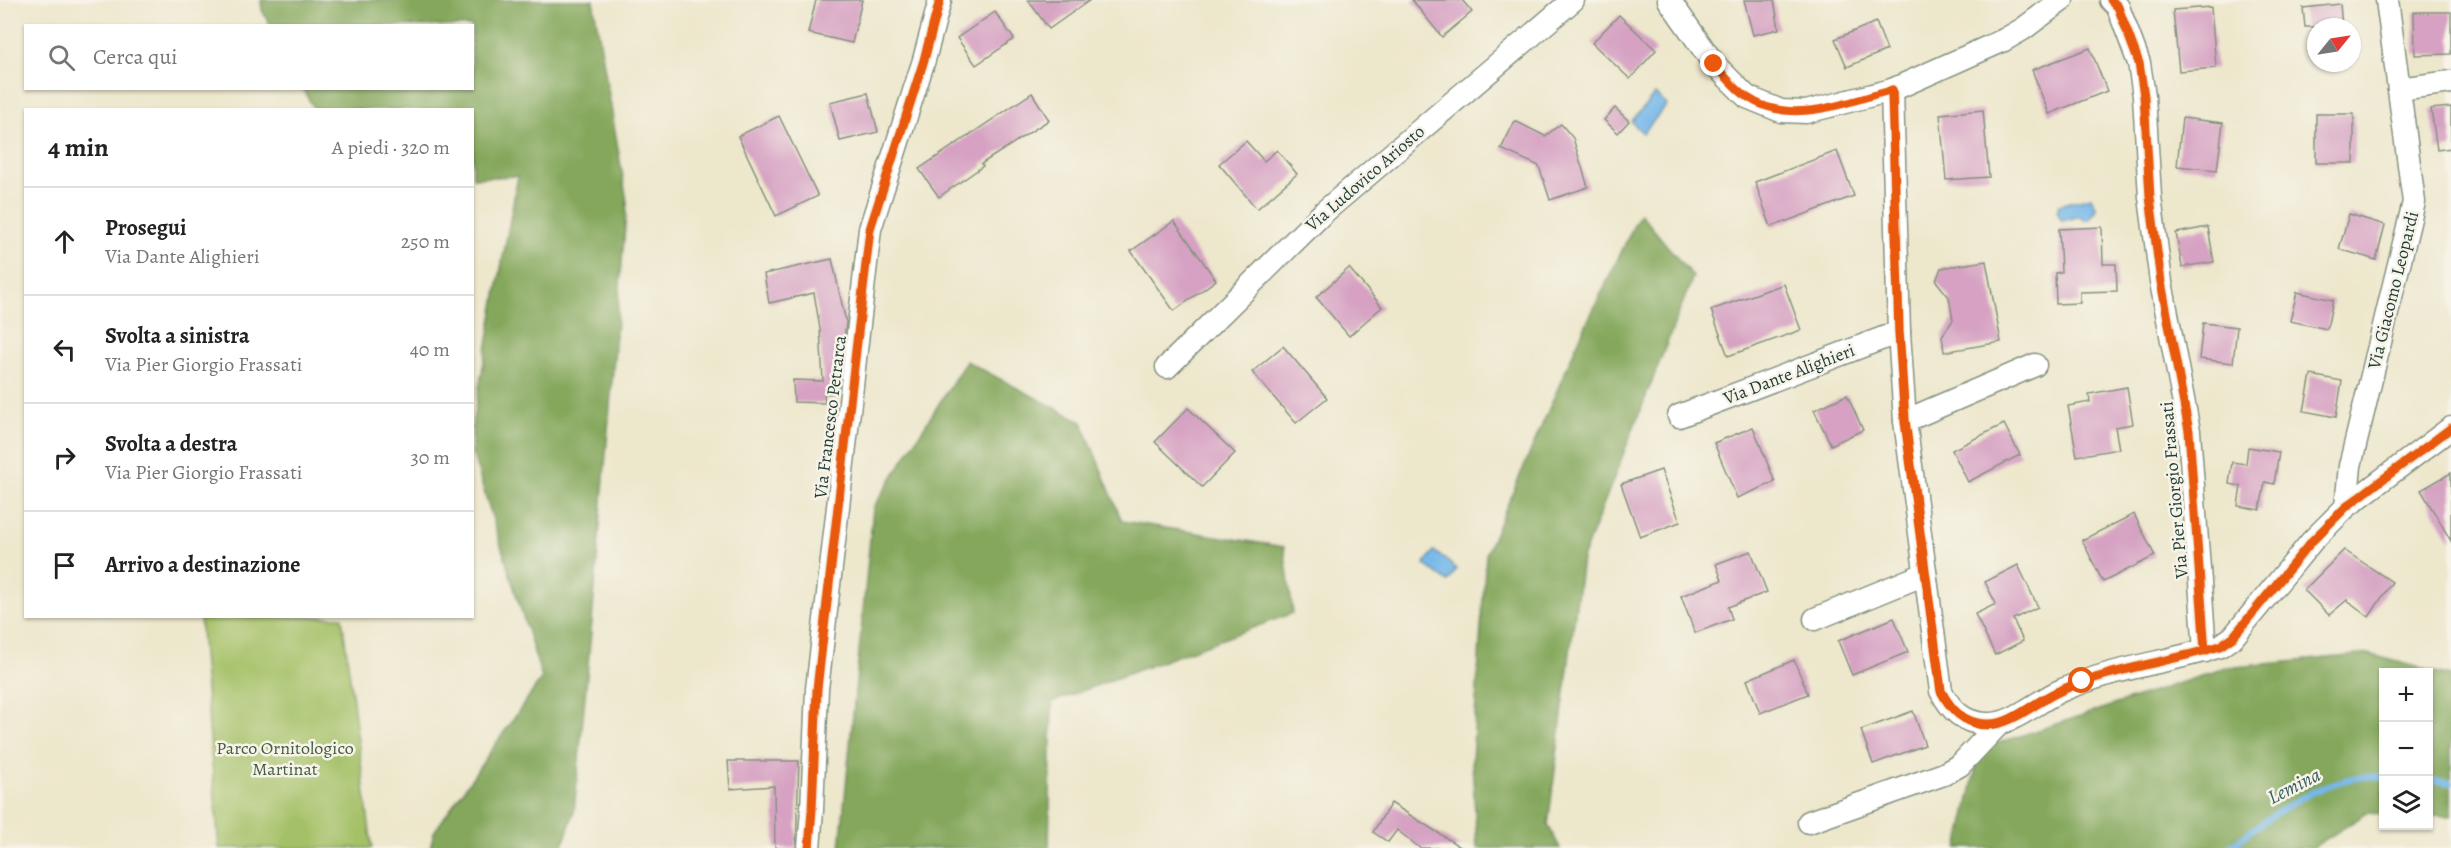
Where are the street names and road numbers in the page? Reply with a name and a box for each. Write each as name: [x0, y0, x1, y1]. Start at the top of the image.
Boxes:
street label: Via Ludovico Ariosto: [1300, 119, 1430, 237]
street label: Via Giacomo Leopardi: [2362, 209, 2424, 372]
street label: Via Francesco Petrarca: [808, 333, 852, 501]
street label: Via Dante Alighieri: [1719, 338, 1858, 410]
street label: Via Pier Giorgio Frassati: [2154, 400, 2194, 581]

